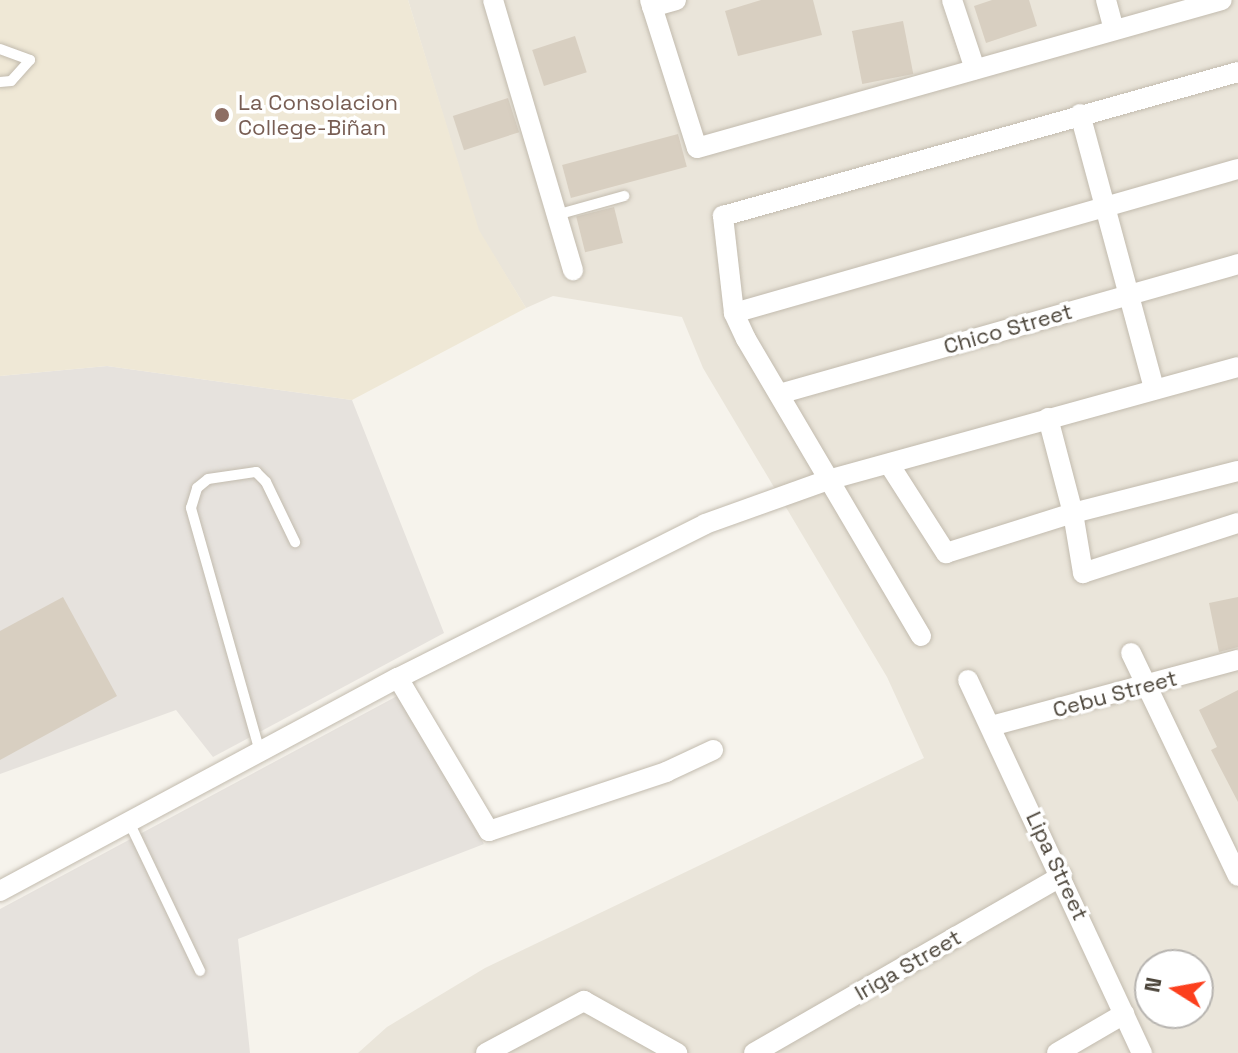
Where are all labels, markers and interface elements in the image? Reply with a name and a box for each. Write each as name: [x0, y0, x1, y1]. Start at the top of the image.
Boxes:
place label: La Consolacion College-Biñan: [238, 89, 398, 140]
marker: La Consolacion College-Biñan: [213, 106, 231, 124]
street label: Chico Street: [941, 298, 1075, 360]
street label: Cebu Street: [1050, 665, 1180, 723]
street label: Lipa Street: [1020, 807, 1094, 925]
street label: Iriga Street: [850, 924, 966, 1006]
north arrow: [1134, 949, 1214, 1029]
text: N: [1137, 975, 1168, 995]

